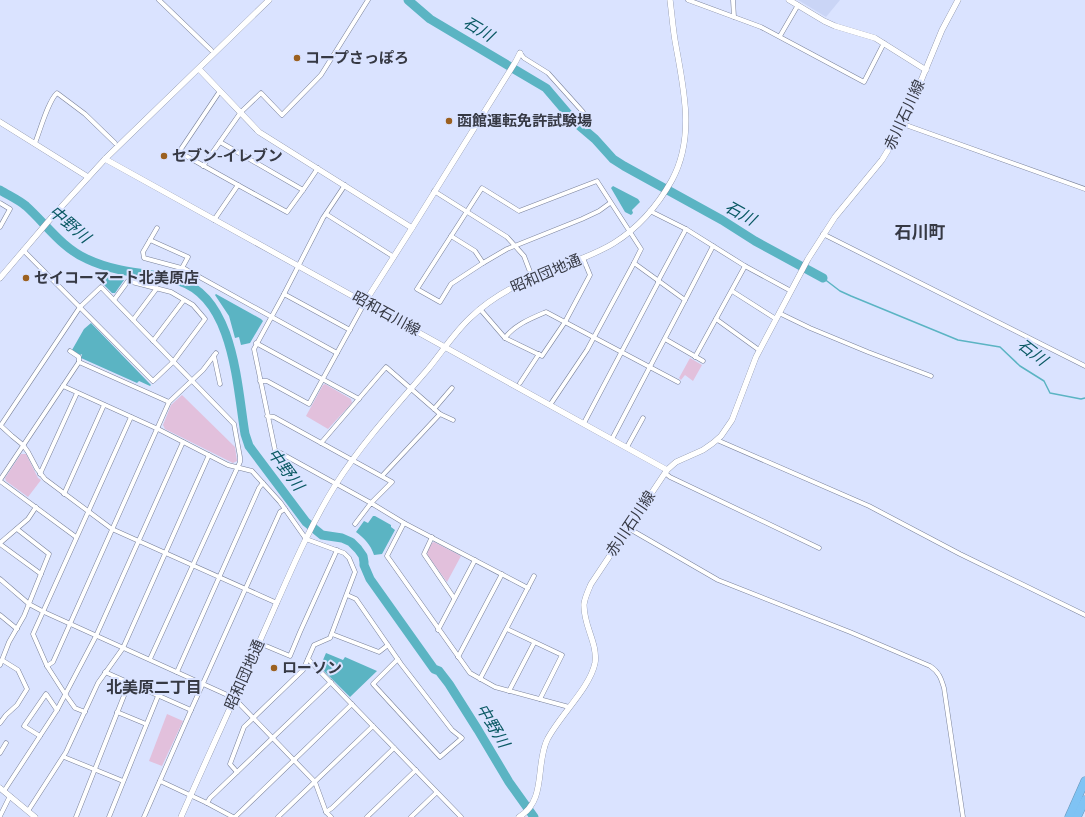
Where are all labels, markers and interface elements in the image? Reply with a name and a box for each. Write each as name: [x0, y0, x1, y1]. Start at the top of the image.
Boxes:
water label: 石川: [459, 14, 498, 47]
place label: コープさっぽろ: [305, 49, 409, 68]
marker: コープさっぽろ: [292, 53, 302, 63]
street label: 赤川石川線: [881, 77, 929, 153]
place label: 函館運転免許試験場: [457, 112, 592, 131]
marker: 函館運転免許試験場: [444, 116, 454, 126]
place label: セブン-イレブン: [172, 147, 283, 166]
marker: セブン-イレブン: [159, 151, 169, 161]
water label: 石川: [721, 198, 760, 231]
water label: 中野川: [45, 202, 95, 249]
district label: 石川町: [895, 223, 946, 243]
street label: 昭和団地通: [508, 251, 584, 297]
place label: セイコーマート北美原店: [34, 269, 199, 288]
marker: セイコーマート北美原店: [21, 273, 31, 283]
street label: 昭和石川線: [349, 288, 423, 340]
water label: 石川: [1014, 336, 1052, 372]
water label: 中野川: [263, 445, 308, 496]
street label: 赤川石川線: [602, 488, 660, 560]
street label: 昭和団地通: [221, 637, 269, 713]
place label: ローソン: [282, 659, 342, 678]
marker: ローソン: [269, 663, 279, 673]
district label: 北美原二丁目: [106, 679, 202, 698]
water label: 中野川: [471, 701, 514, 753]

